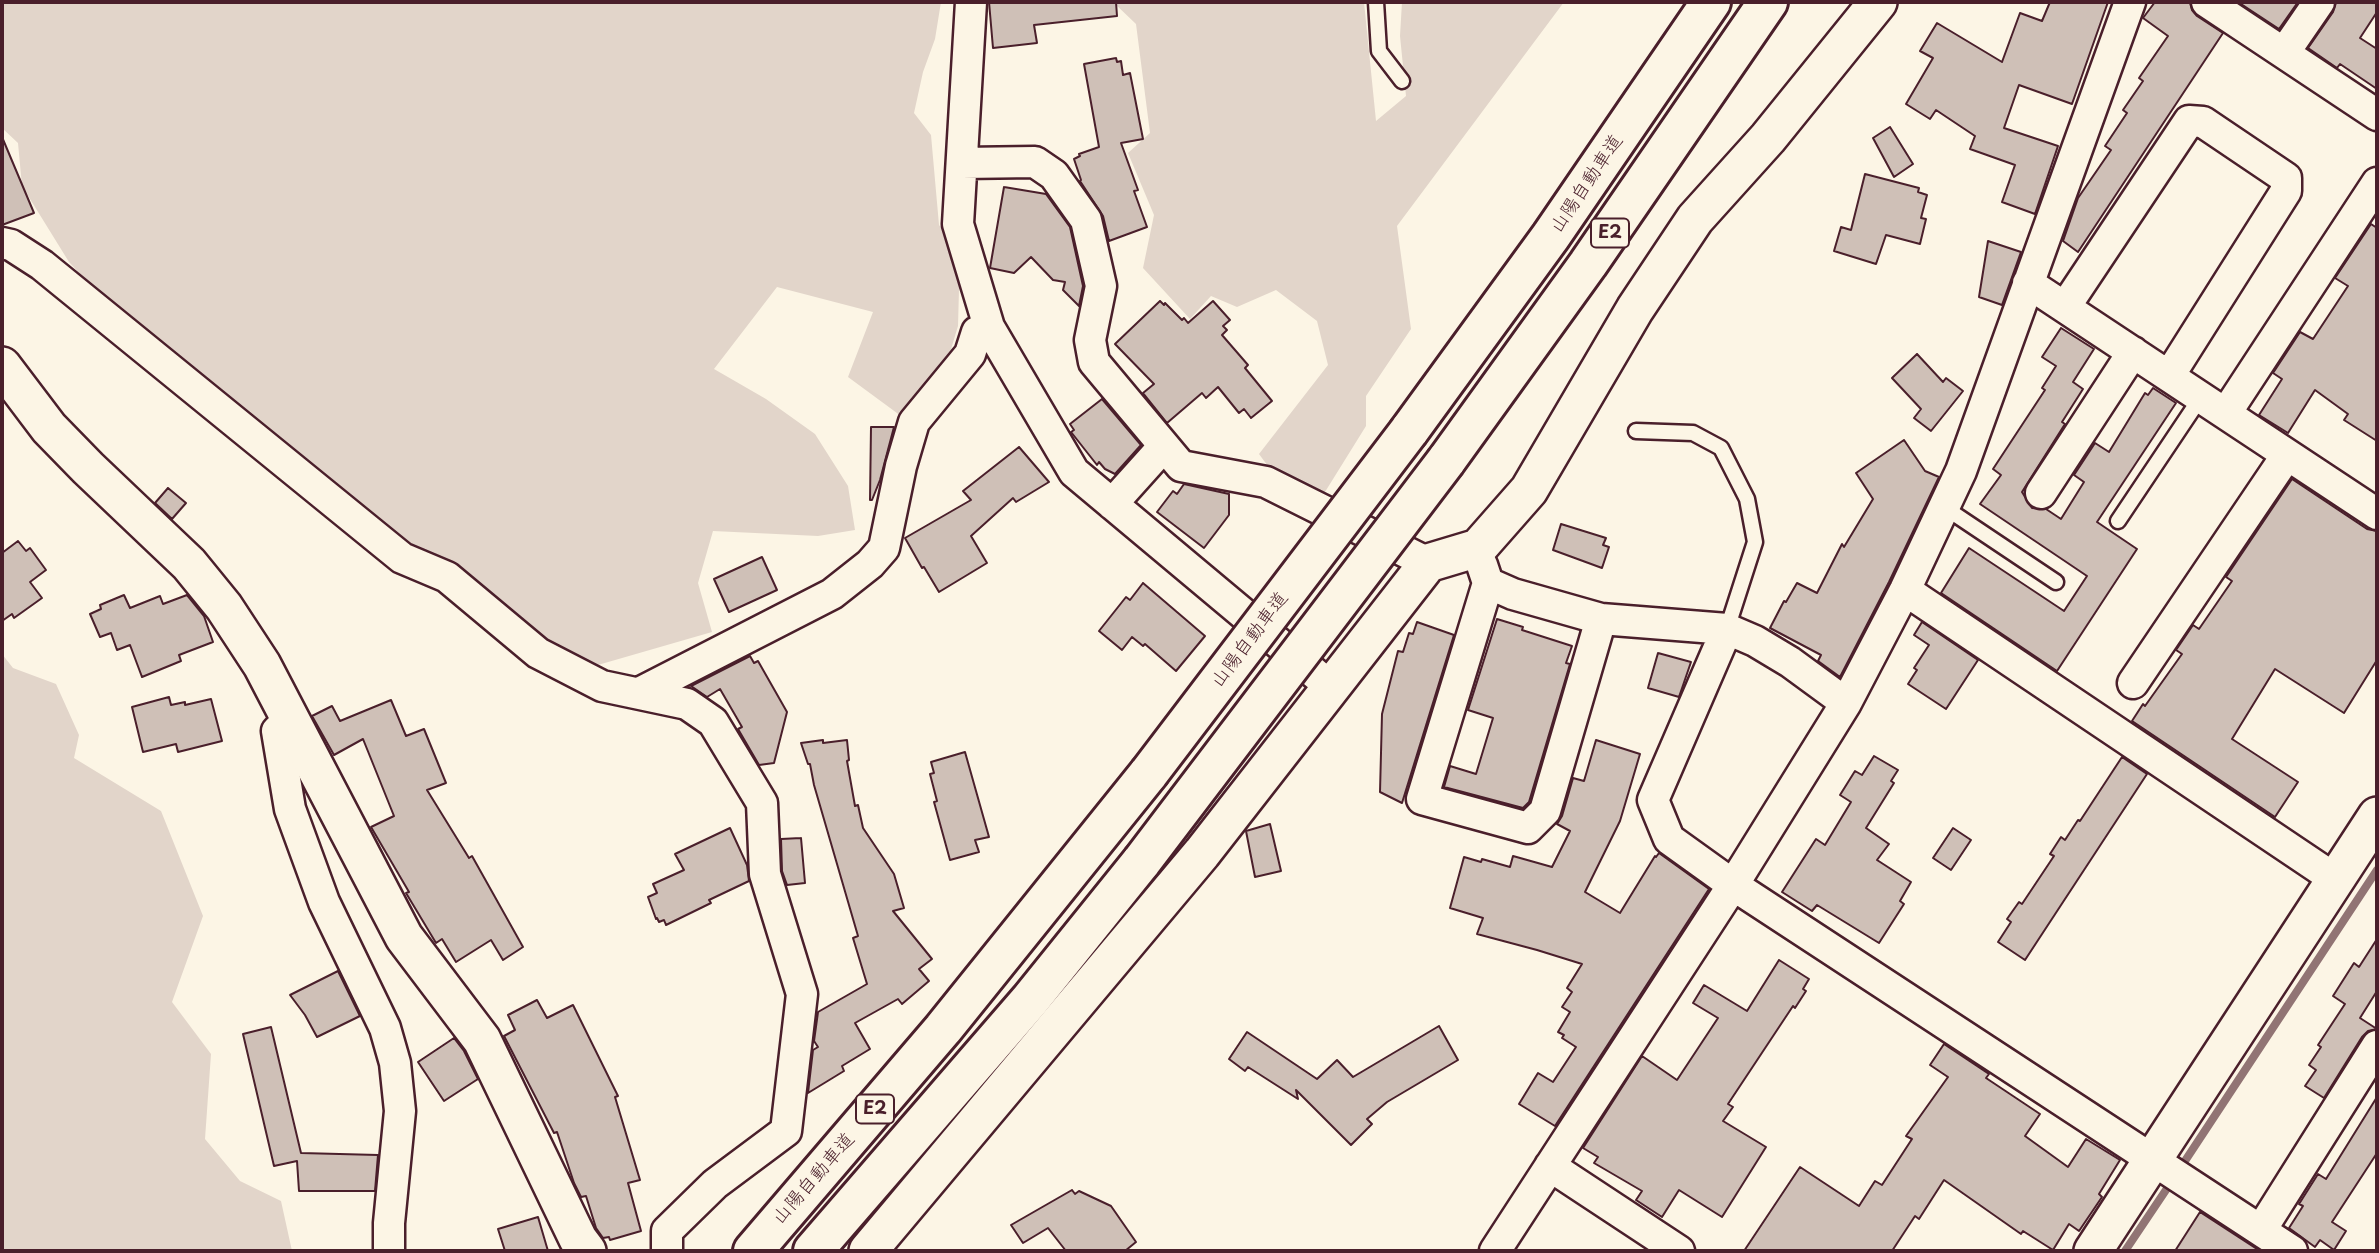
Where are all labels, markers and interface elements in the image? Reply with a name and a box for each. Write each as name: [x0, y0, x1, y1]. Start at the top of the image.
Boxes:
street label: 山陽自動車道: [1546, 130, 1628, 238]
road number: E2: [1591, 218, 1629, 247]
street label: 山陽自動車道: [1207, 588, 1293, 692]
road number: E2: [856, 1094, 894, 1124]
street label: 山陽自動車道: [768, 1129, 860, 1229]

